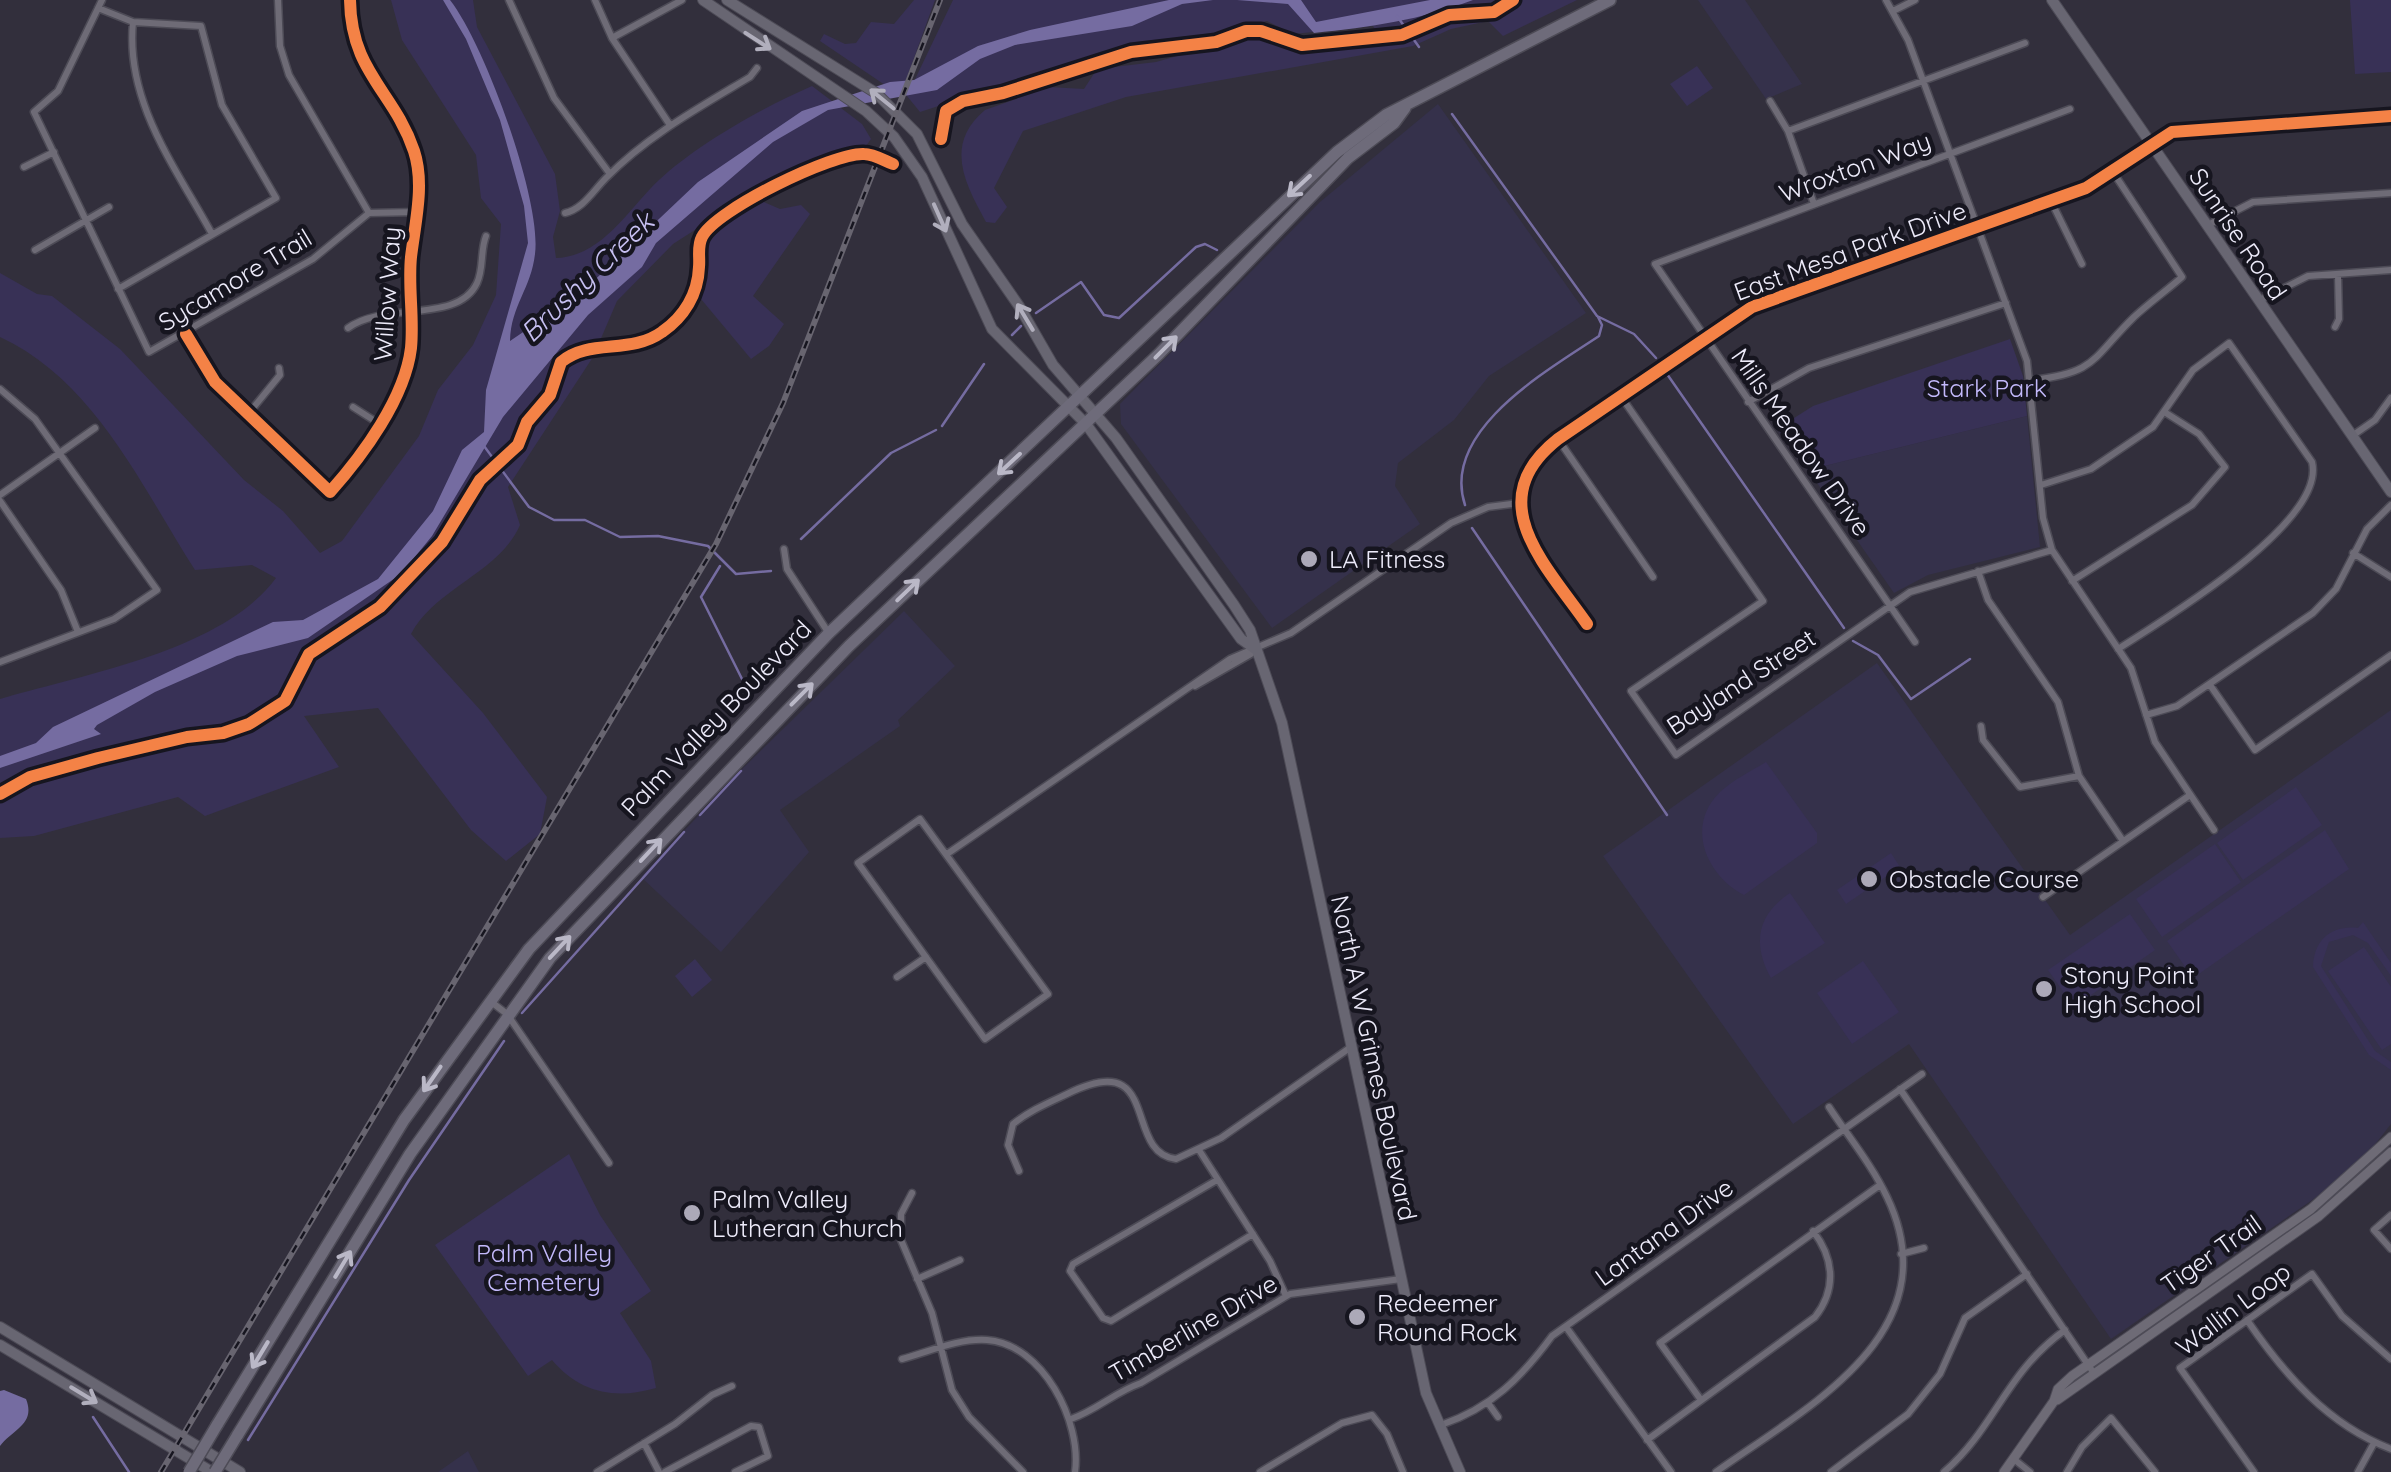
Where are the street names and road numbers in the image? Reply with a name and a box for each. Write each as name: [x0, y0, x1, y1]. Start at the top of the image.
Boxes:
street label: Wroxton Way: [1775, 125, 1935, 208]
street label: Sunrise Road: [2183, 162, 2294, 306]
street label: East Mesa Park Drive: [1729, 194, 1970, 307]
street label: Sycamore Trail: [152, 222, 317, 337]
street label: Willow Way: [366, 226, 407, 362]
street label: Mills Meadow Drive: [1725, 342, 1878, 542]
street label: Palm Valley Boulevard: [614, 613, 817, 822]
street label: Bayland Street: [1660, 622, 1821, 741]
street label: North A W Grimes Boulevard: [1325, 892, 1424, 1223]
street label: Lantana Drive: [1589, 1171, 1739, 1292]
street label: Tiger Trail: [2155, 1208, 2267, 1299]
street label: Wallin Loop: [2169, 1255, 2296, 1362]
street label: Timberline Drive: [1103, 1267, 1282, 1388]

